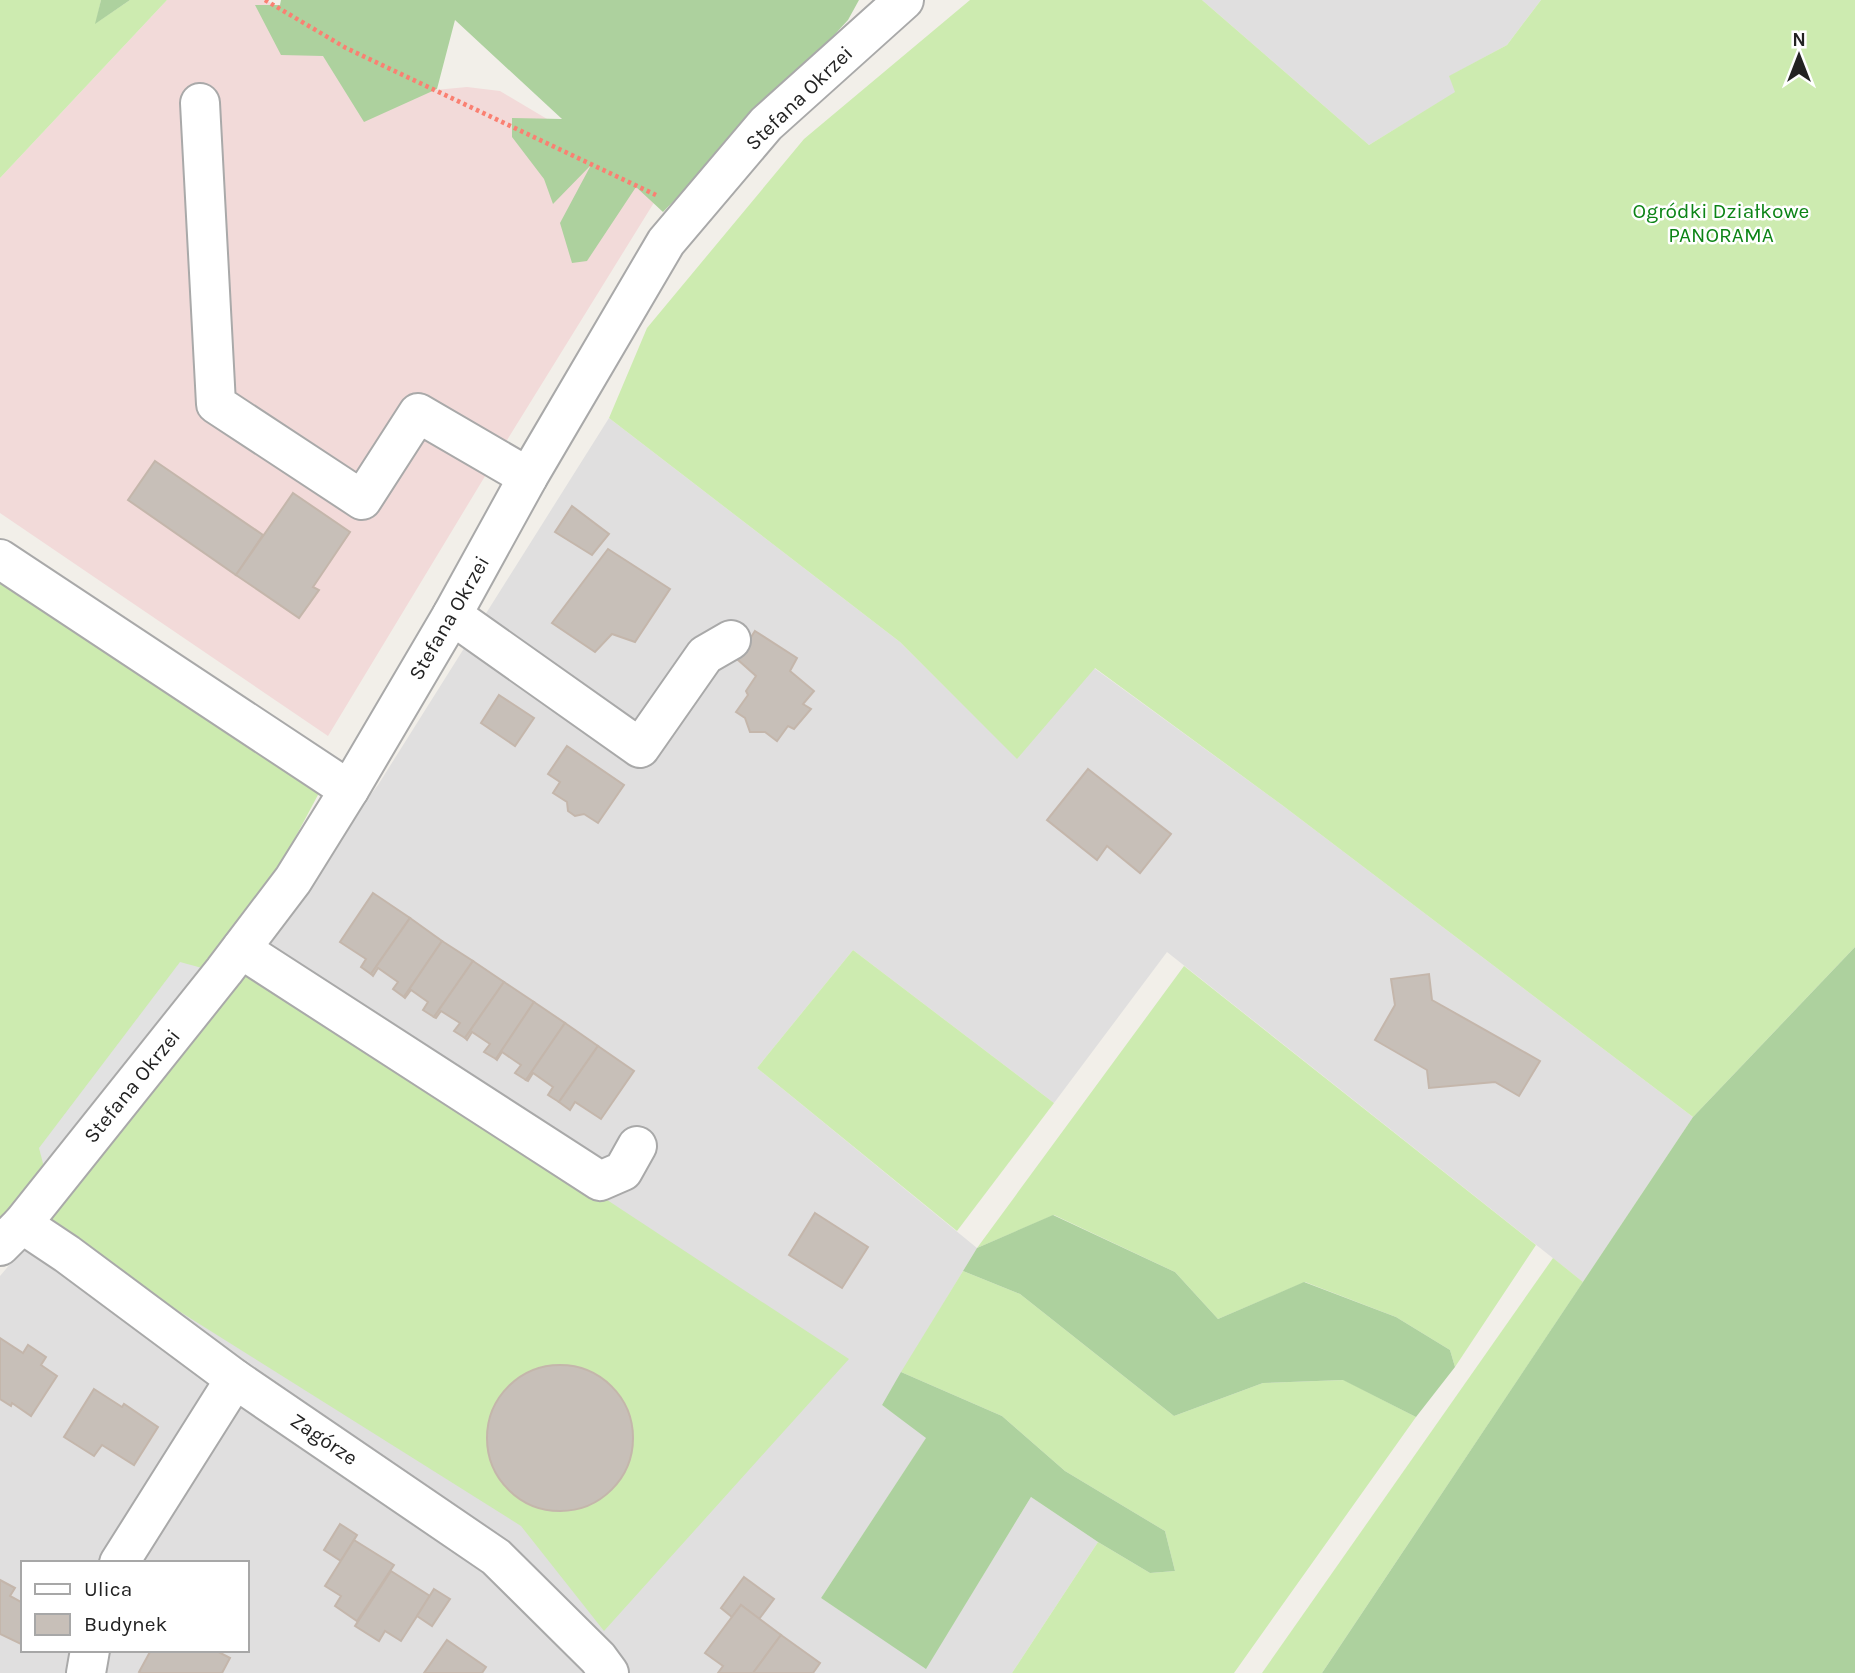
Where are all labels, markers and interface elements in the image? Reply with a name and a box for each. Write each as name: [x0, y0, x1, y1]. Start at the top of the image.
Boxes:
north arrow: [1764, 21, 1834, 91]
text: N: [1792, 29, 1806, 51]
street label: Stefana Okrzei: [741, 41, 857, 155]
park label: Ogródki Działkowe PANORAMA: [1633, 199, 1809, 247]
street label: Stefana Okrzei: [404, 552, 494, 684]
street label: Stefana Okrzei: [79, 1024, 185, 1148]
street label: Zagórze: [286, 1408, 362, 1470]
legend: [21, 1561, 248, 1652]
text: Ulica: [84, 1577, 132, 1601]
text: Budynek: [84, 1612, 167, 1636]

